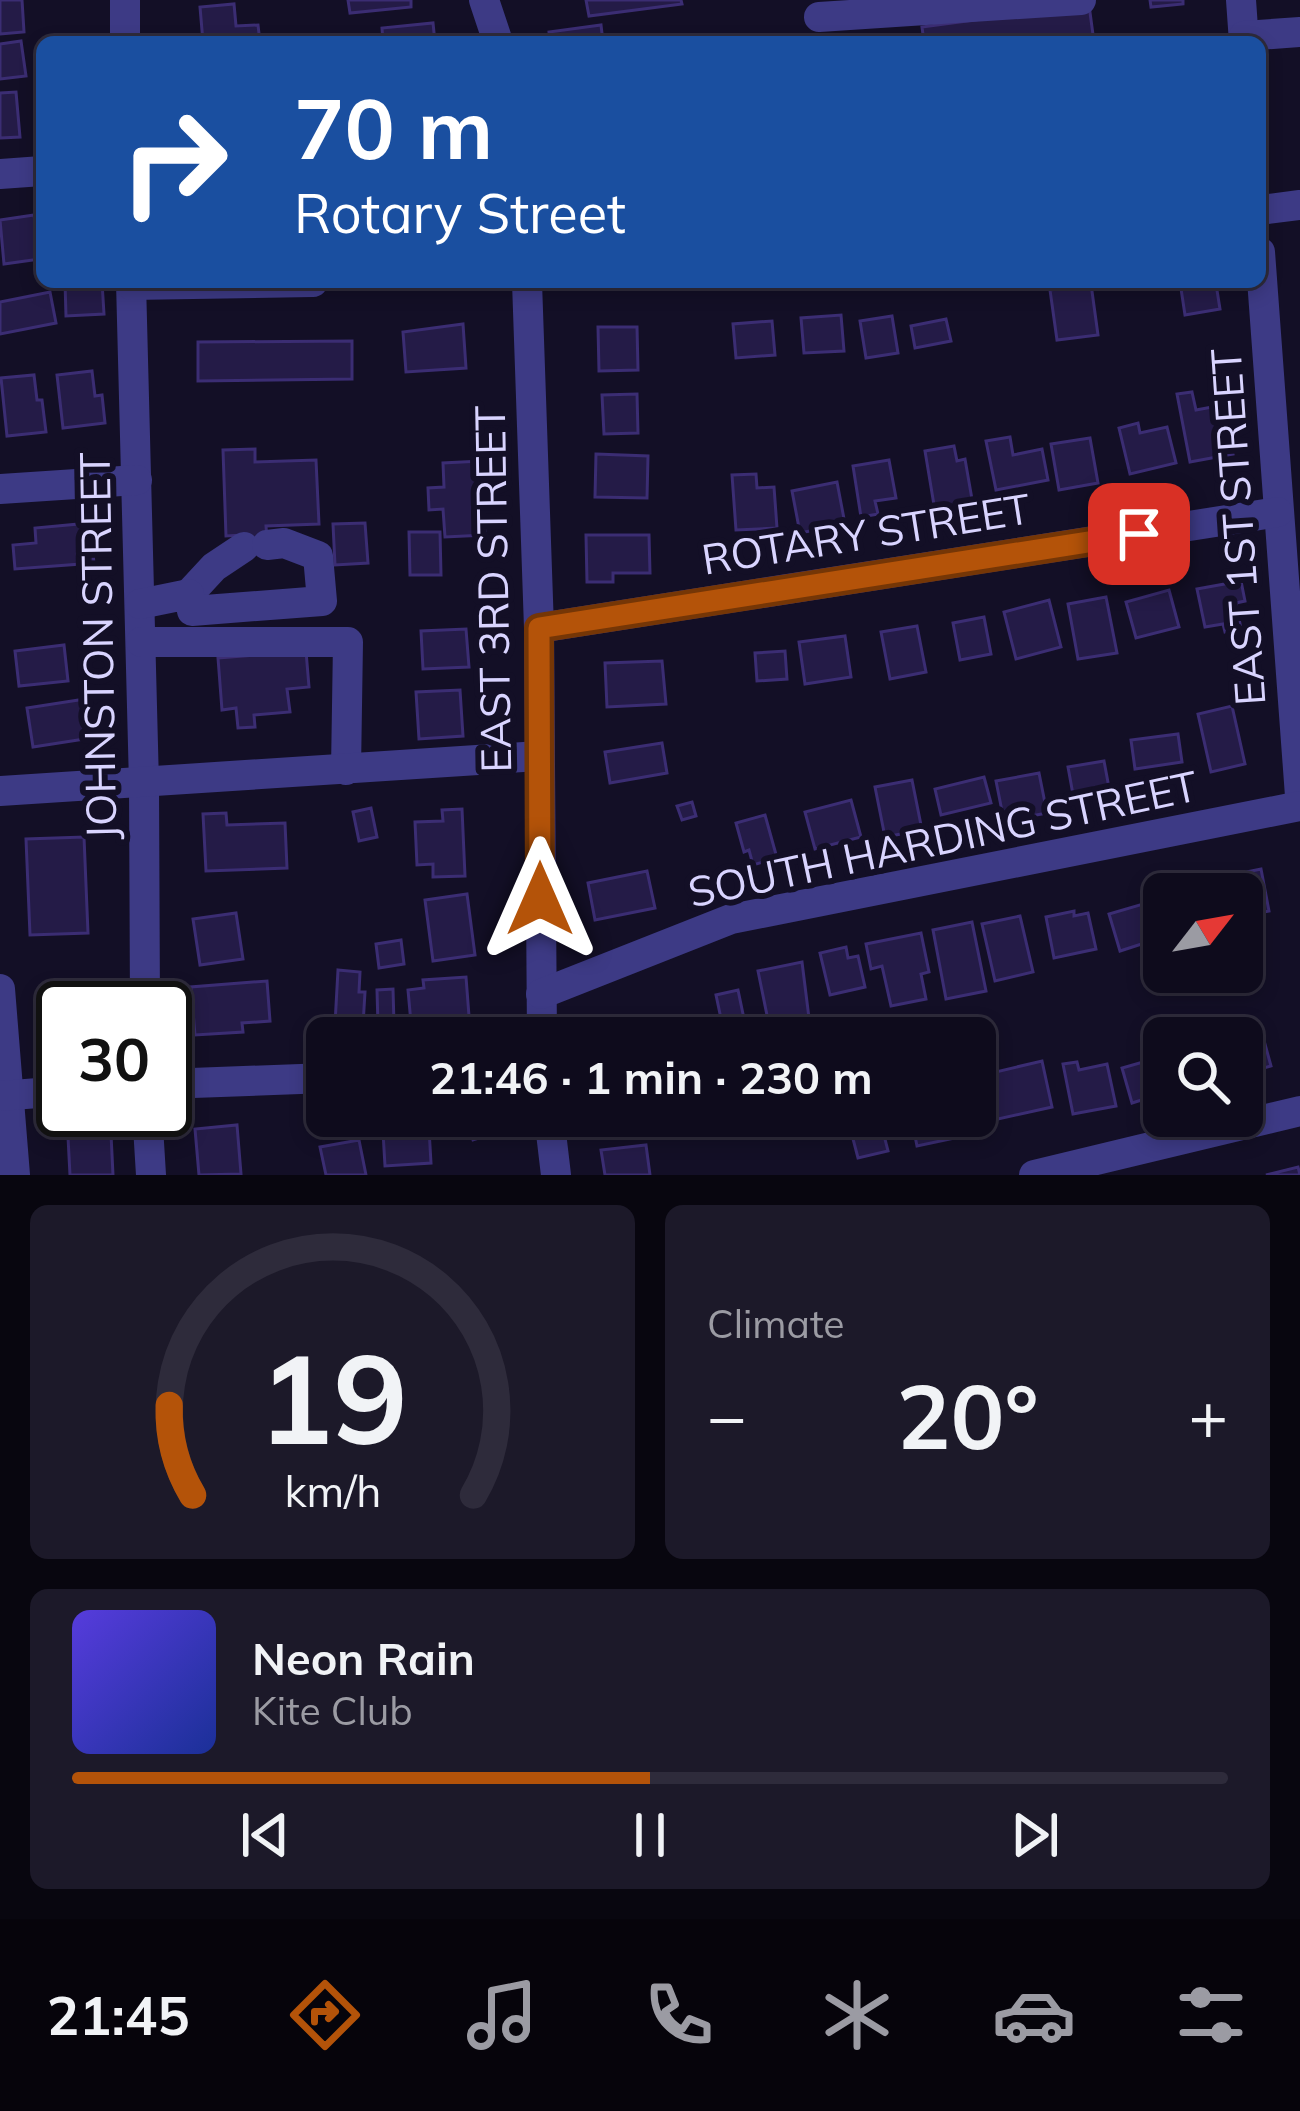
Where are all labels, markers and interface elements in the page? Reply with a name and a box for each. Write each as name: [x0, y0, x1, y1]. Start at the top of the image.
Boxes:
text: 70 m: [294, 75, 493, 180]
icon: right: [96, 84, 252, 240]
text: Rotary Street: [294, 179, 626, 247]
street label: EAST 1ST STREET: [1199, 347, 1276, 707]
street label: EAST 3RD STREET: [463, 405, 522, 773]
street label: JOHNSTON STREET: [68, 452, 127, 840]
street label: ROTARY STREET: [698, 481, 1034, 586]
pin: [1088, 483, 1190, 585]
icon: arrive: [1106, 501, 1172, 567]
street label: SOUTH HARDING STREET: [683, 759, 1202, 918]
position arrow: [477, 836, 603, 962]
north arrow: [1143, 873, 1263, 993]
map controls: [1143, 873, 1263, 1137]
speed limit sign: 30: [36, 981, 192, 1137]
button: search: [1143, 1017, 1263, 1137]
text: 21:46 · 1 min · 230 m: [429, 1049, 873, 1105]
text: Climate: [707, 1299, 845, 1348]
text: 19: [258, 1319, 407, 1475]
text: 20°: [896, 1359, 1039, 1472]
text: −: [707, 1374, 747, 1457]
text: +: [1188, 1374, 1228, 1457]
text: km/h: [284, 1464, 381, 1518]
text: Neon Rain: [252, 1630, 475, 1686]
text: Kite Club: [252, 1686, 413, 1735]
icon: previous: [232, 1802, 298, 1868]
icon: pause: [617, 1802, 683, 1868]
icon: next: [1002, 1802, 1068, 1868]
icon: directions: [283, 1973, 367, 2057]
icon: music: [460, 1973, 544, 2057]
icon: phone: [637, 1973, 721, 2057]
icon: climate: [815, 1973, 899, 2057]
icon: car: [992, 1973, 1076, 2057]
icon: filters: [1169, 1973, 1253, 2057]
text: 21:45: [47, 1981, 190, 2049]

